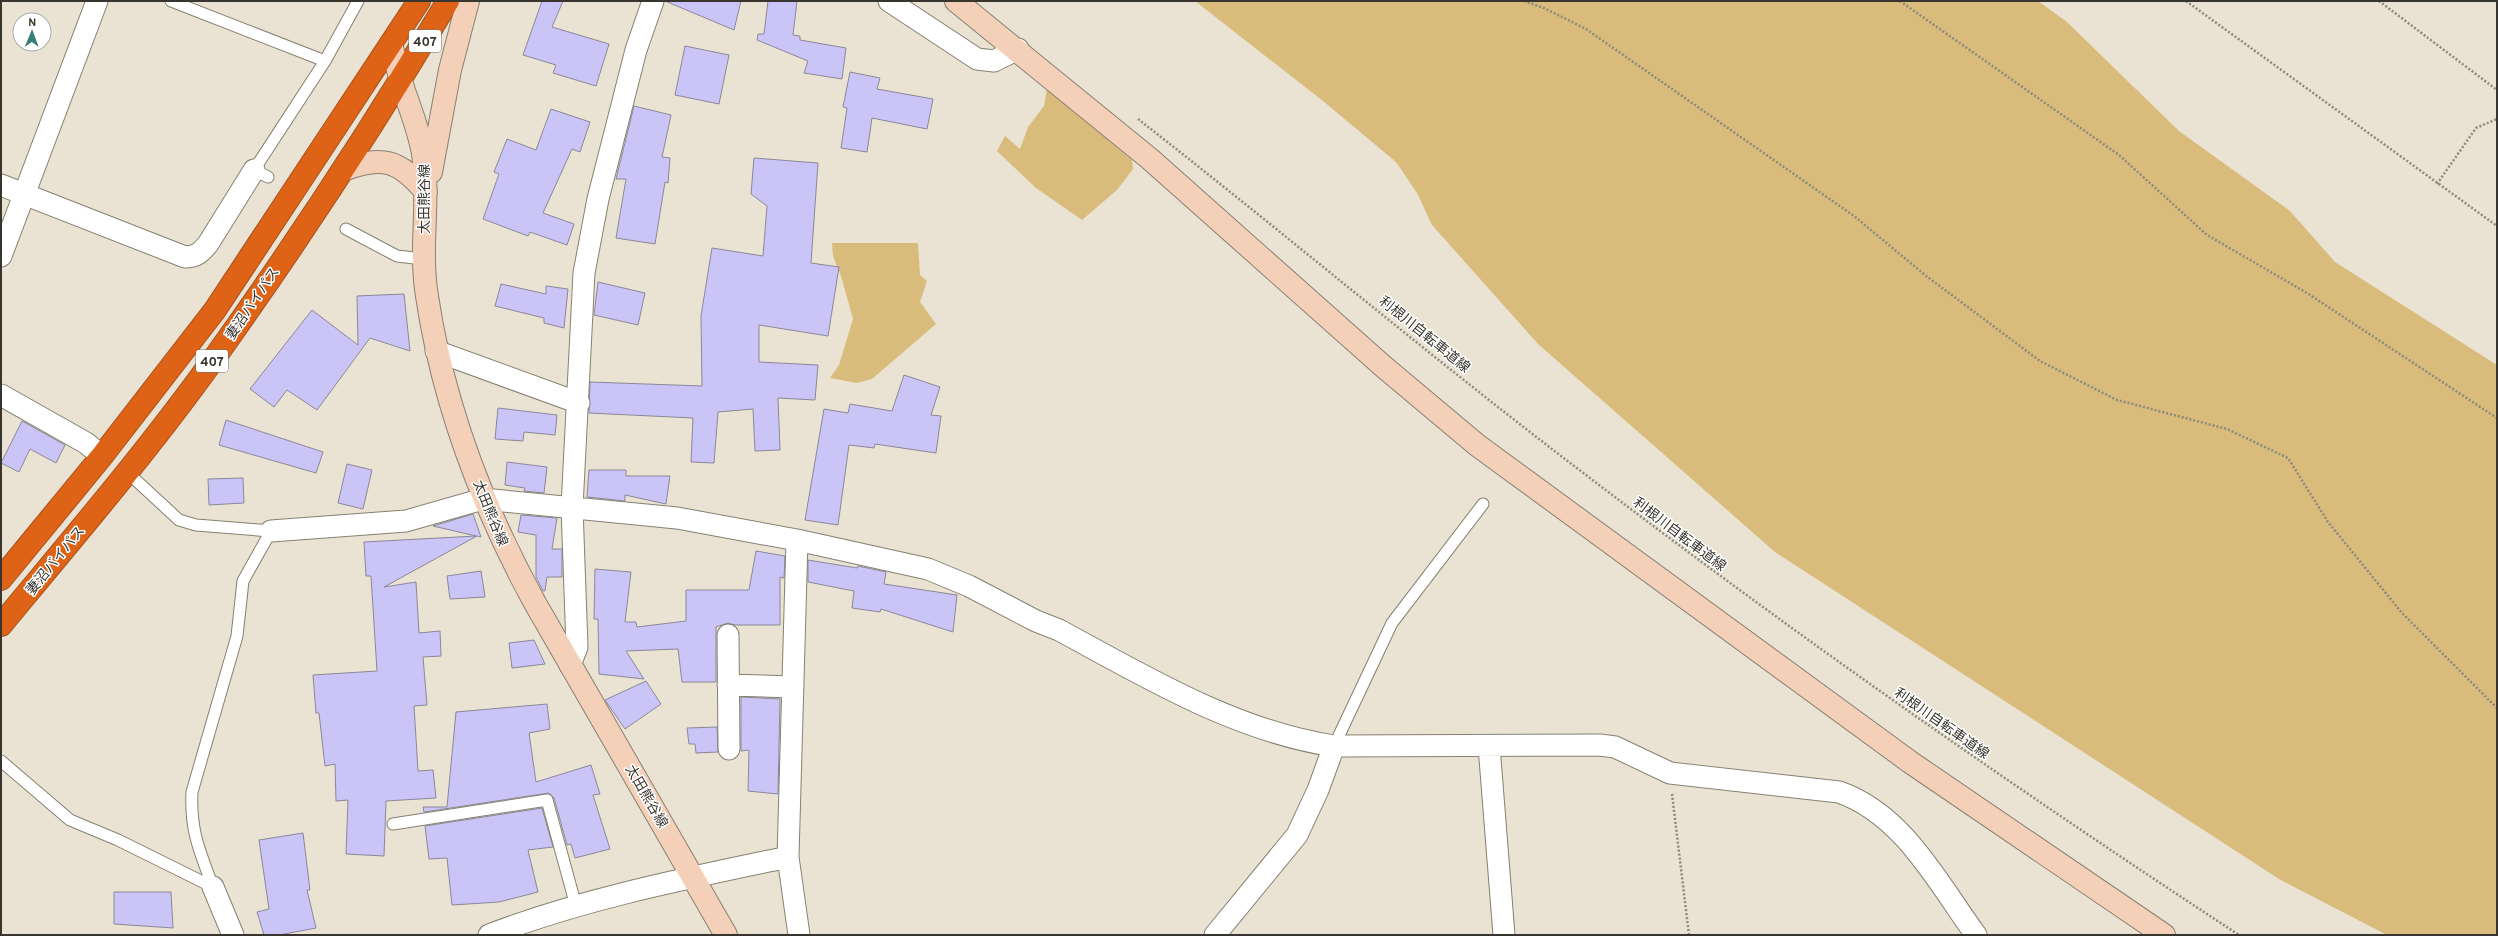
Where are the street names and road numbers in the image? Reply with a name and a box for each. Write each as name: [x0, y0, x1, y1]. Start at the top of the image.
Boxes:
road number: 407: [409, 30, 441, 52]
street label: 太田熊谷線: [416, 164, 434, 234]
street label: 妻沼バイパス: [223, 264, 284, 343]
street label: 利根川自転車道線: [1375, 293, 1473, 377]
road number: 407: [196, 350, 228, 372]
street label: 太田熊谷線: [469, 478, 512, 549]
street label: 利根川自転車道線: [1629, 495, 1729, 576]
street label: 妻沼バイパス: [23, 523, 89, 599]
street label: 利根川自転車道線: [1890, 685, 1992, 763]
street label: 太田熊谷線: [621, 762, 671, 831]

